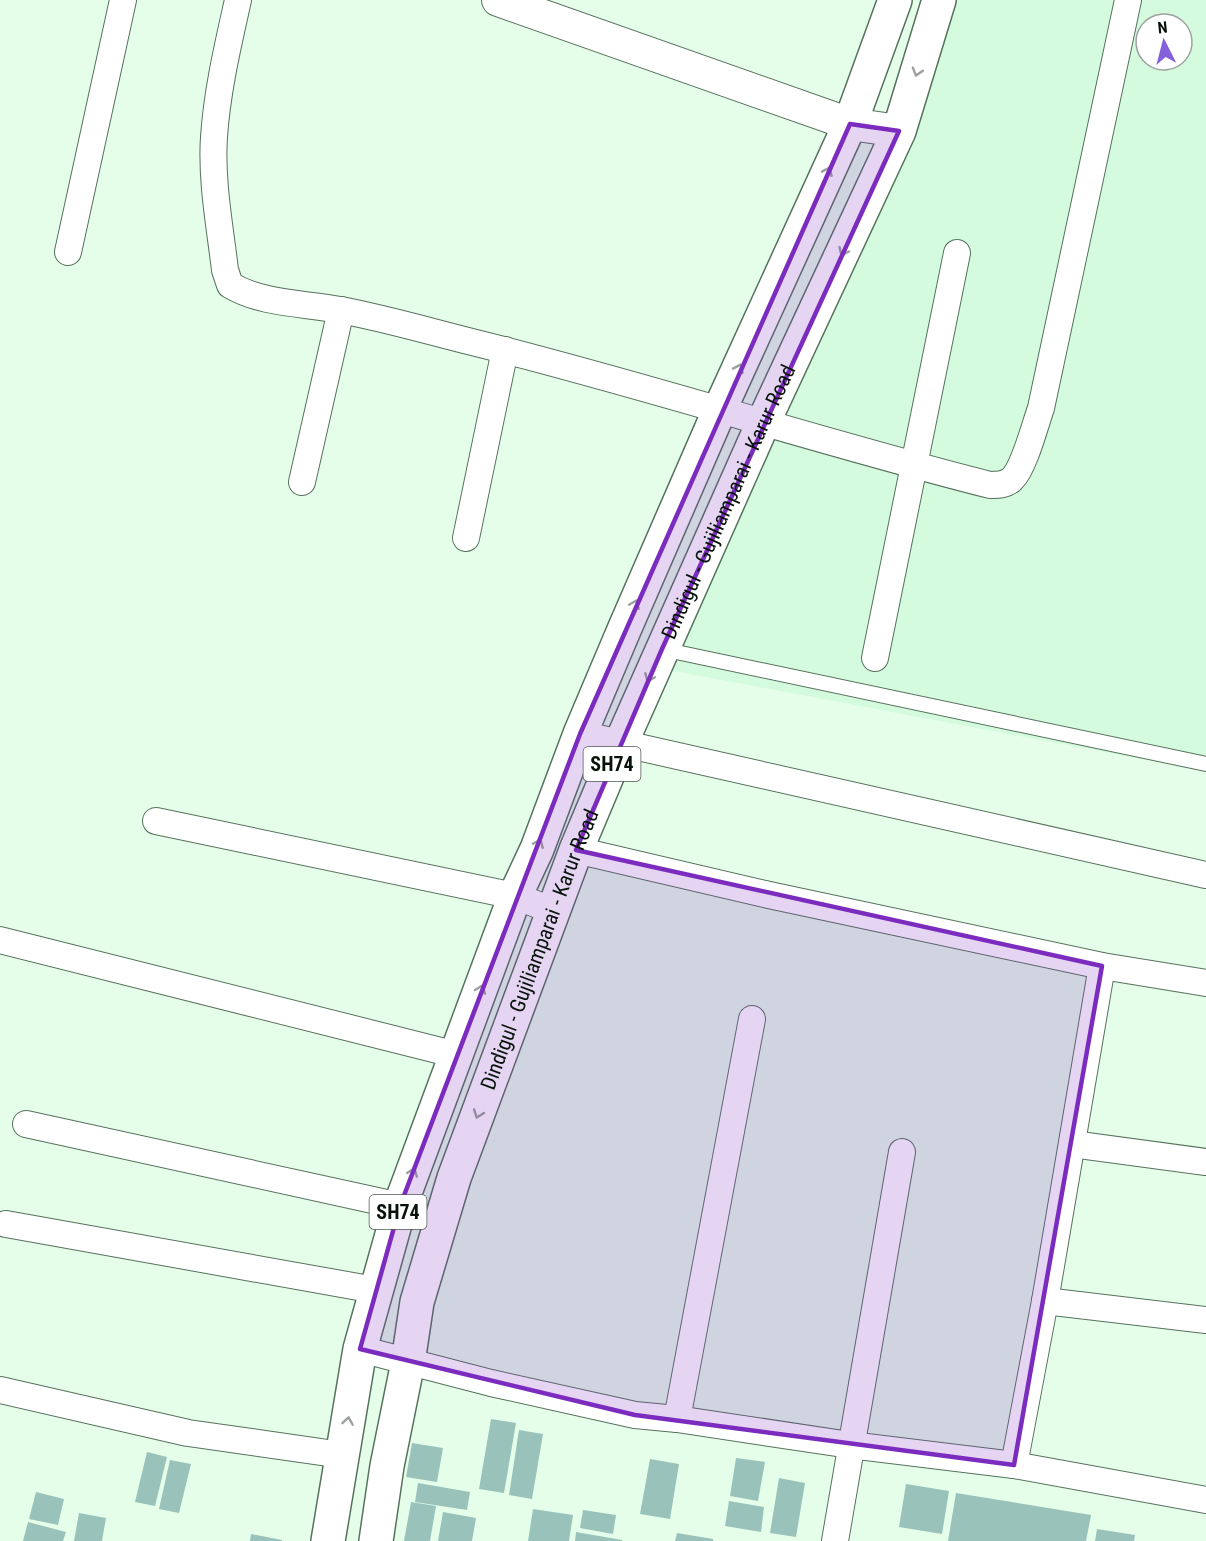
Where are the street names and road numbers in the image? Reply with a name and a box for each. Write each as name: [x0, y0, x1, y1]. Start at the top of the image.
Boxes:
street label: Dindigul - Gujiliamparai - Karur Road: [657, 361, 800, 643]
road number: SH74: [584, 747, 640, 781]
street label: Dindigul - Gujiliamparai - Karur Road: [476, 806, 604, 1093]
road number: SH74: [370, 1195, 426, 1229]

